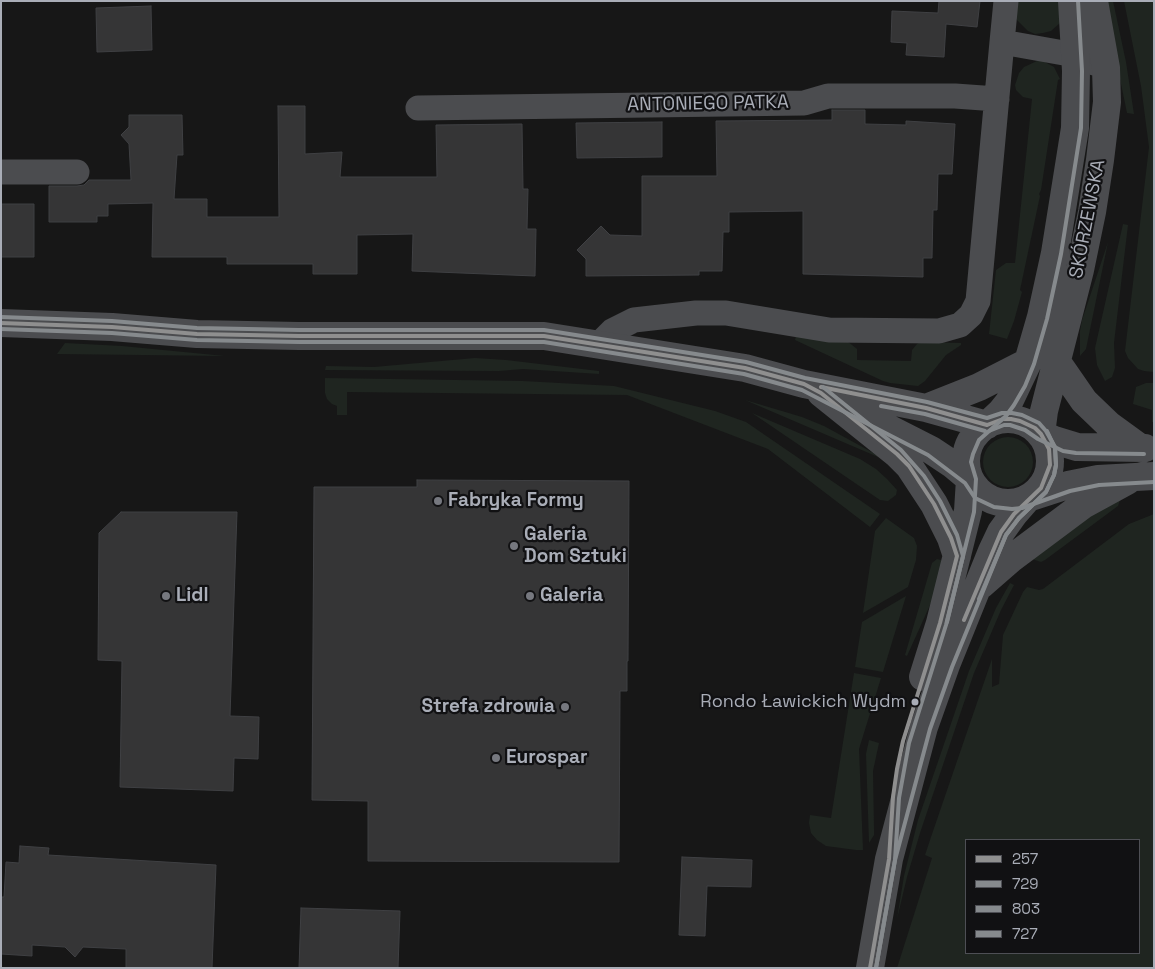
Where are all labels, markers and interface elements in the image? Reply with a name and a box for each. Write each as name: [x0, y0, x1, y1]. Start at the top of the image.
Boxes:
street label: ANTONIEGO PATKA: [627, 91, 789, 117]
street label: SKÓRZEWSKA: [1065, 158, 1111, 280]
place label: Fabryka Formy: [448, 490, 584, 512]
marker: Fabryka Formy: [432, 495, 444, 507]
place label: Galeria Dom Sztuki: [524, 524, 627, 568]
marker: Galeria Dom Sztuki: [508, 540, 520, 552]
place label: Lidl: [176, 585, 209, 607]
place label: Galeria: [540, 585, 603, 607]
marker: Lidl: [160, 590, 172, 602]
marker: Galeria: [524, 590, 536, 602]
place label: Rondo Ławickich Wydm: [700, 691, 906, 713]
place label: Strefa zdrowia: [422, 696, 555, 718]
marker: Rondo Ławickich Wydm: [910, 697, 920, 707]
marker: Strefa zdrowia: [559, 701, 571, 713]
place label: Eurospar: [506, 747, 588, 769]
marker: Eurospar: [490, 752, 502, 764]
legend: [965, 839, 1140, 954]
text: 257: [1012, 849, 1038, 868]
text: 729: [1012, 874, 1039, 893]
text: 803: [1012, 899, 1040, 918]
text: 727: [1012, 924, 1038, 943]

